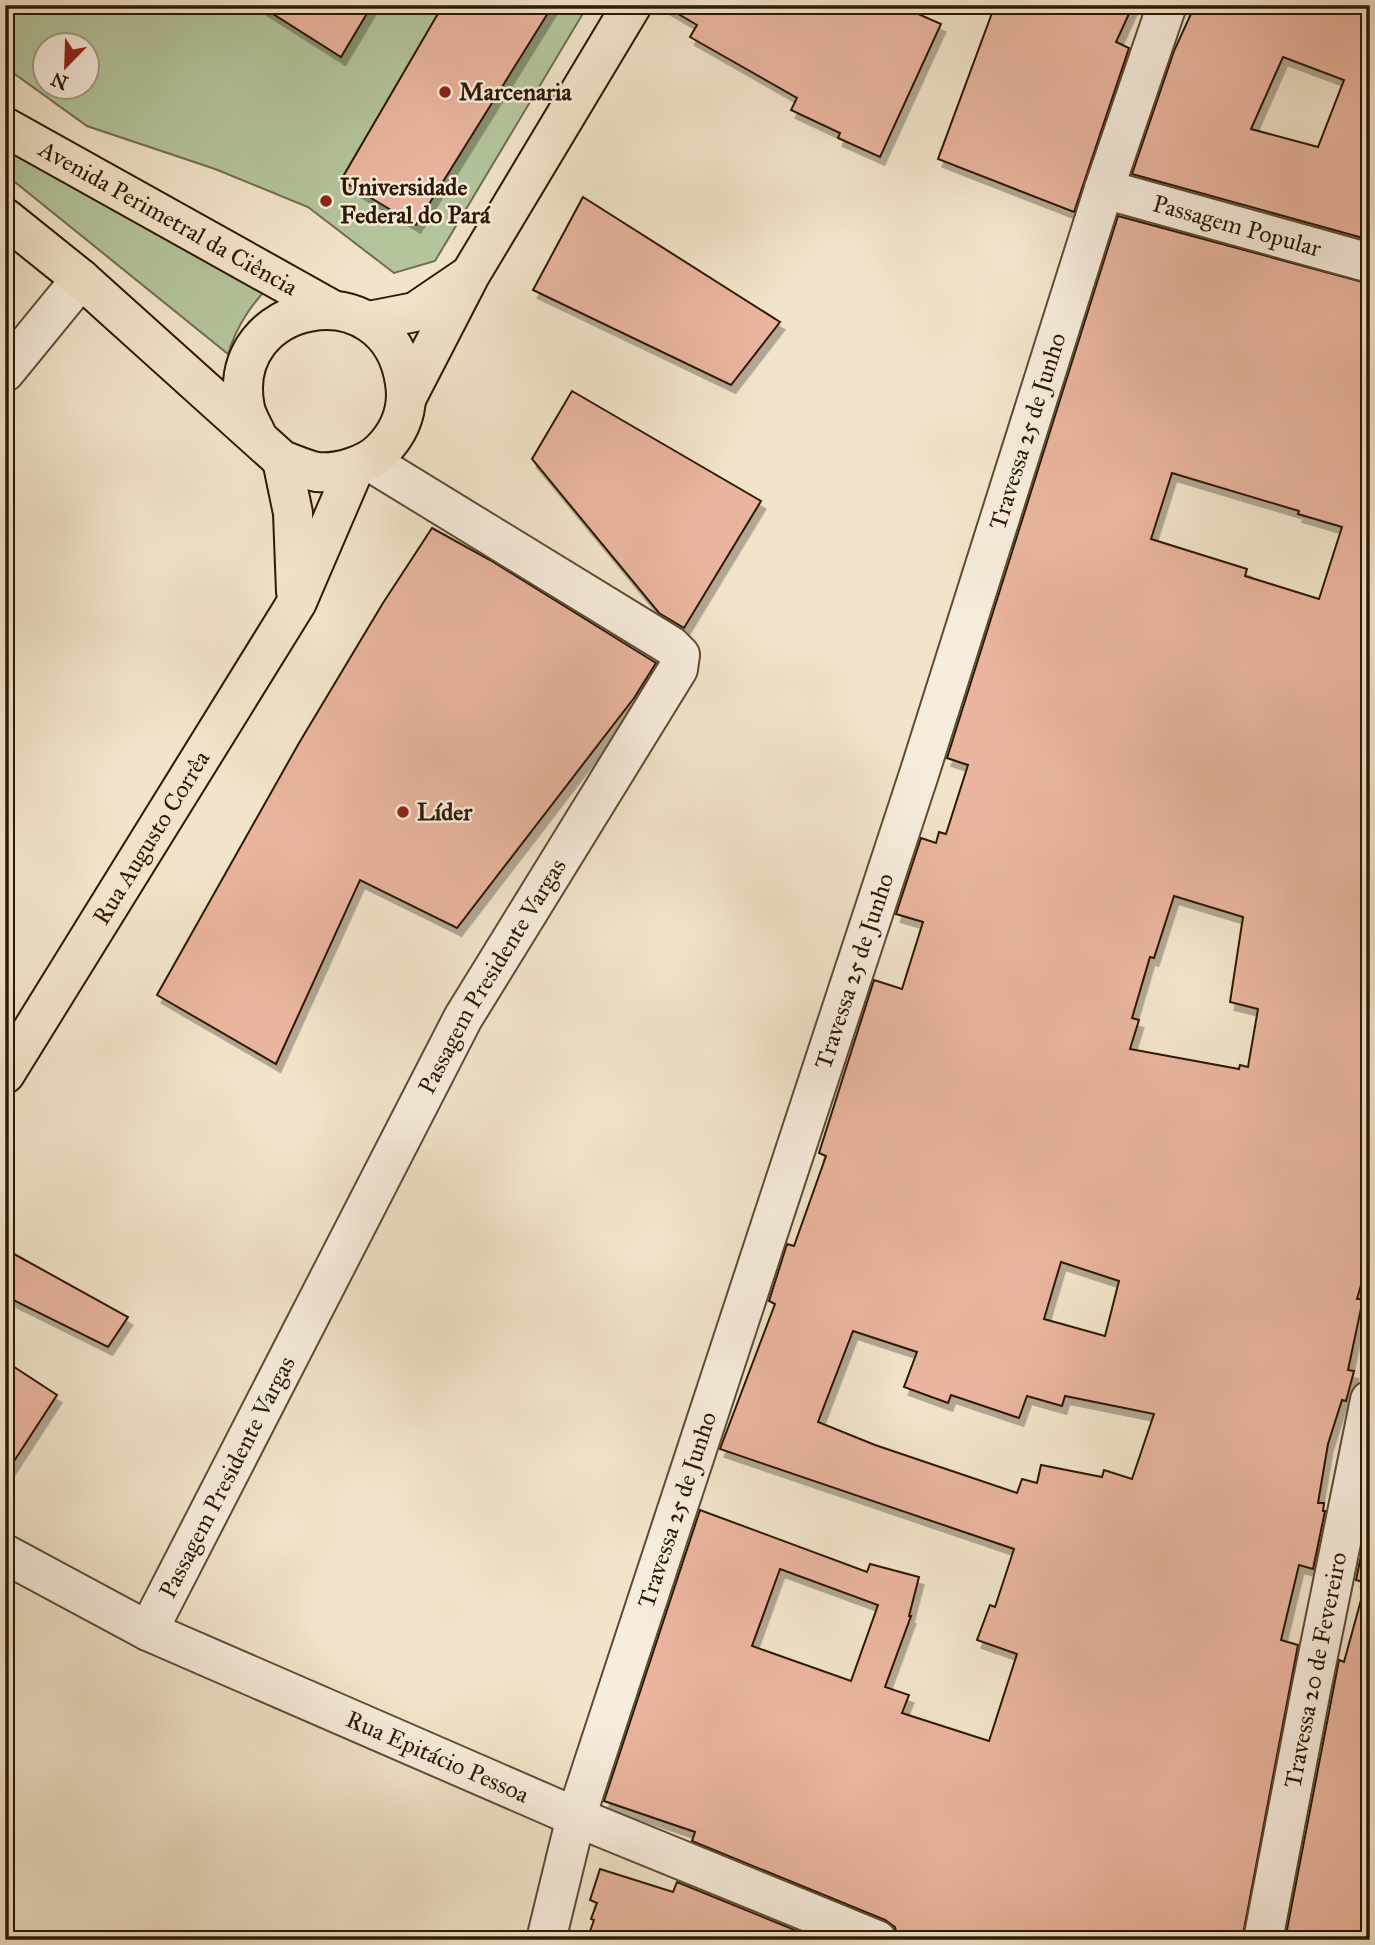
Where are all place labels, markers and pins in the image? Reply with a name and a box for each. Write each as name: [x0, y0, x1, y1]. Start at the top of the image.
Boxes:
place label: Marcenaria: [459, 77, 573, 107]
marker: Marcenaria: [437, 84, 453, 100]
place label: Universidade Federal do Pará: [340, 172, 491, 230]
marker: Universidade Federal do Pará: [318, 193, 334, 209]
place label: Líder: [417, 797, 473, 827]
marker: Líder: [395, 804, 411, 820]

